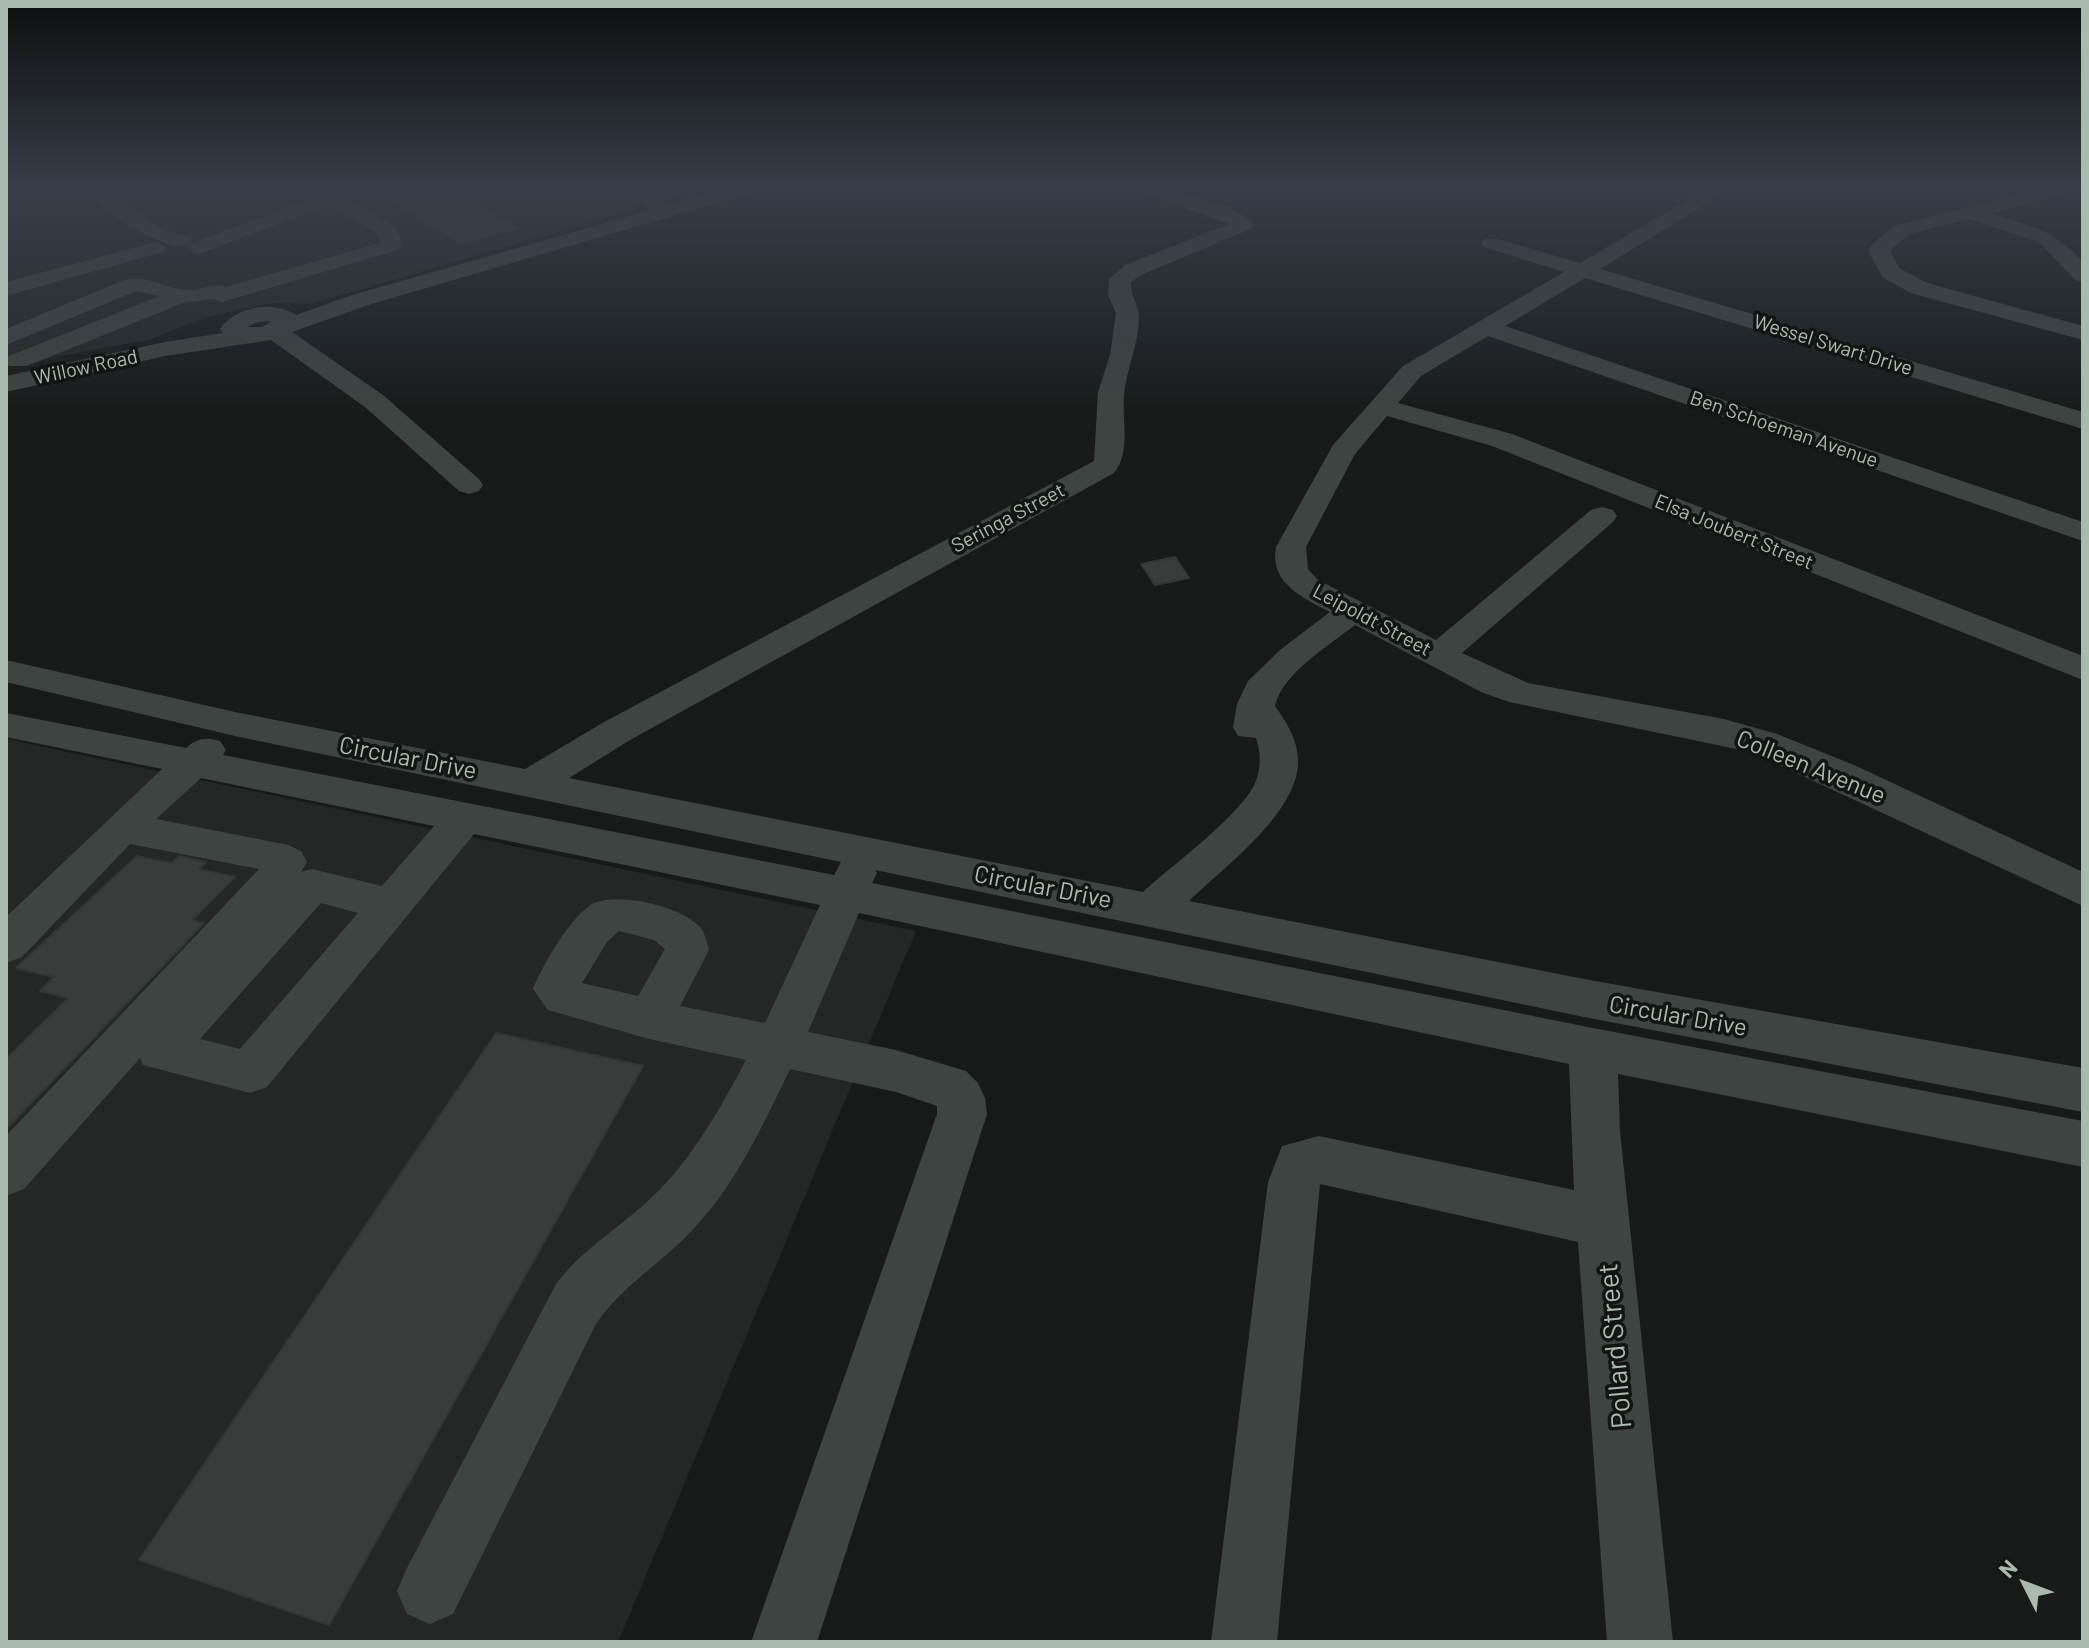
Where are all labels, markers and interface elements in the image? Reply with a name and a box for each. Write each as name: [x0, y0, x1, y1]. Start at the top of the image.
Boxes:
street label: Wessel Swart Drive: [1751, 309, 1915, 381]
street label: Willow Road: [32, 344, 140, 390]
street label: Ben Schoeman Avenue: [1687, 386, 1881, 472]
street label: Seringa Street: [947, 478, 1069, 558]
street label: Elsa Joubert Street: [1651, 489, 1817, 575]
street label: Leipoldt Street: [1309, 579, 1435, 661]
street label: Colleen Avenue: [1732, 724, 1890, 810]
street label: Circular Drive: [337, 731, 479, 785]
street label: Circular Drive: [972, 860, 1114, 914]
street label: Circular Drive: [1607, 990, 1749, 1042]
street label: Pollard Street: [1591, 1262, 1639, 1430]
north arrow: [1985, 1544, 2065, 1624]
text: N: [1993, 1554, 2022, 1582]

